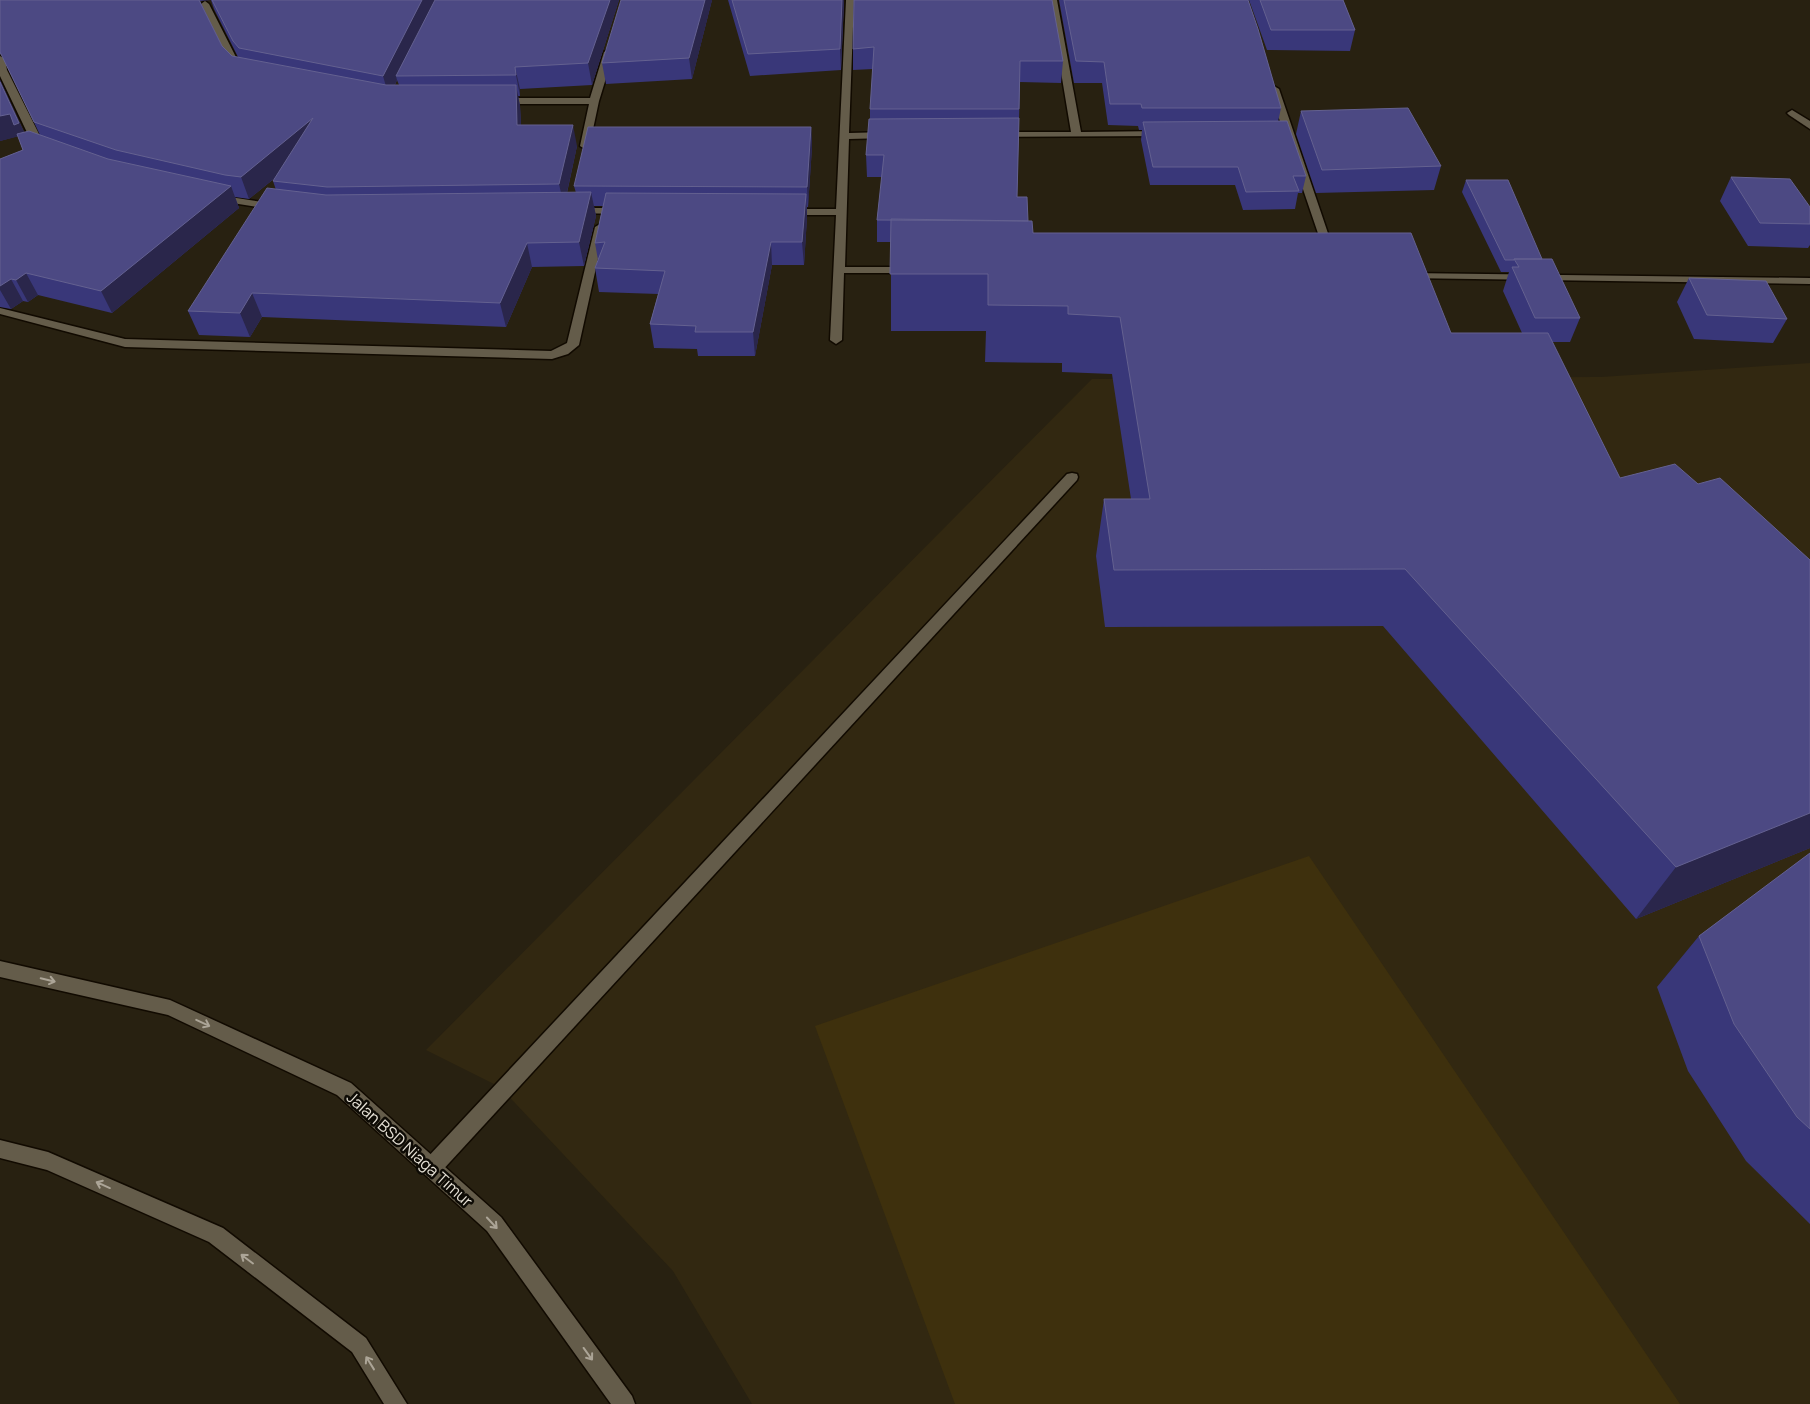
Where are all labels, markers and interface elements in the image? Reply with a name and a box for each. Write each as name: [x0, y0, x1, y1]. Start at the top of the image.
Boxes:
one-way arrow: [39, 976, 55, 985]
one-way arrow: [196, 1019, 211, 1029]
street label: Jalan BSD Niaga Timur: [342, 1086, 478, 1212]
one-way arrow: [96, 1180, 111, 1190]
one-way arrow: [486, 1216, 498, 1229]
one-way arrow: [241, 1253, 254, 1264]
one-way arrow: [583, 1347, 594, 1360]
one-way arrow: [365, 1356, 375, 1370]

